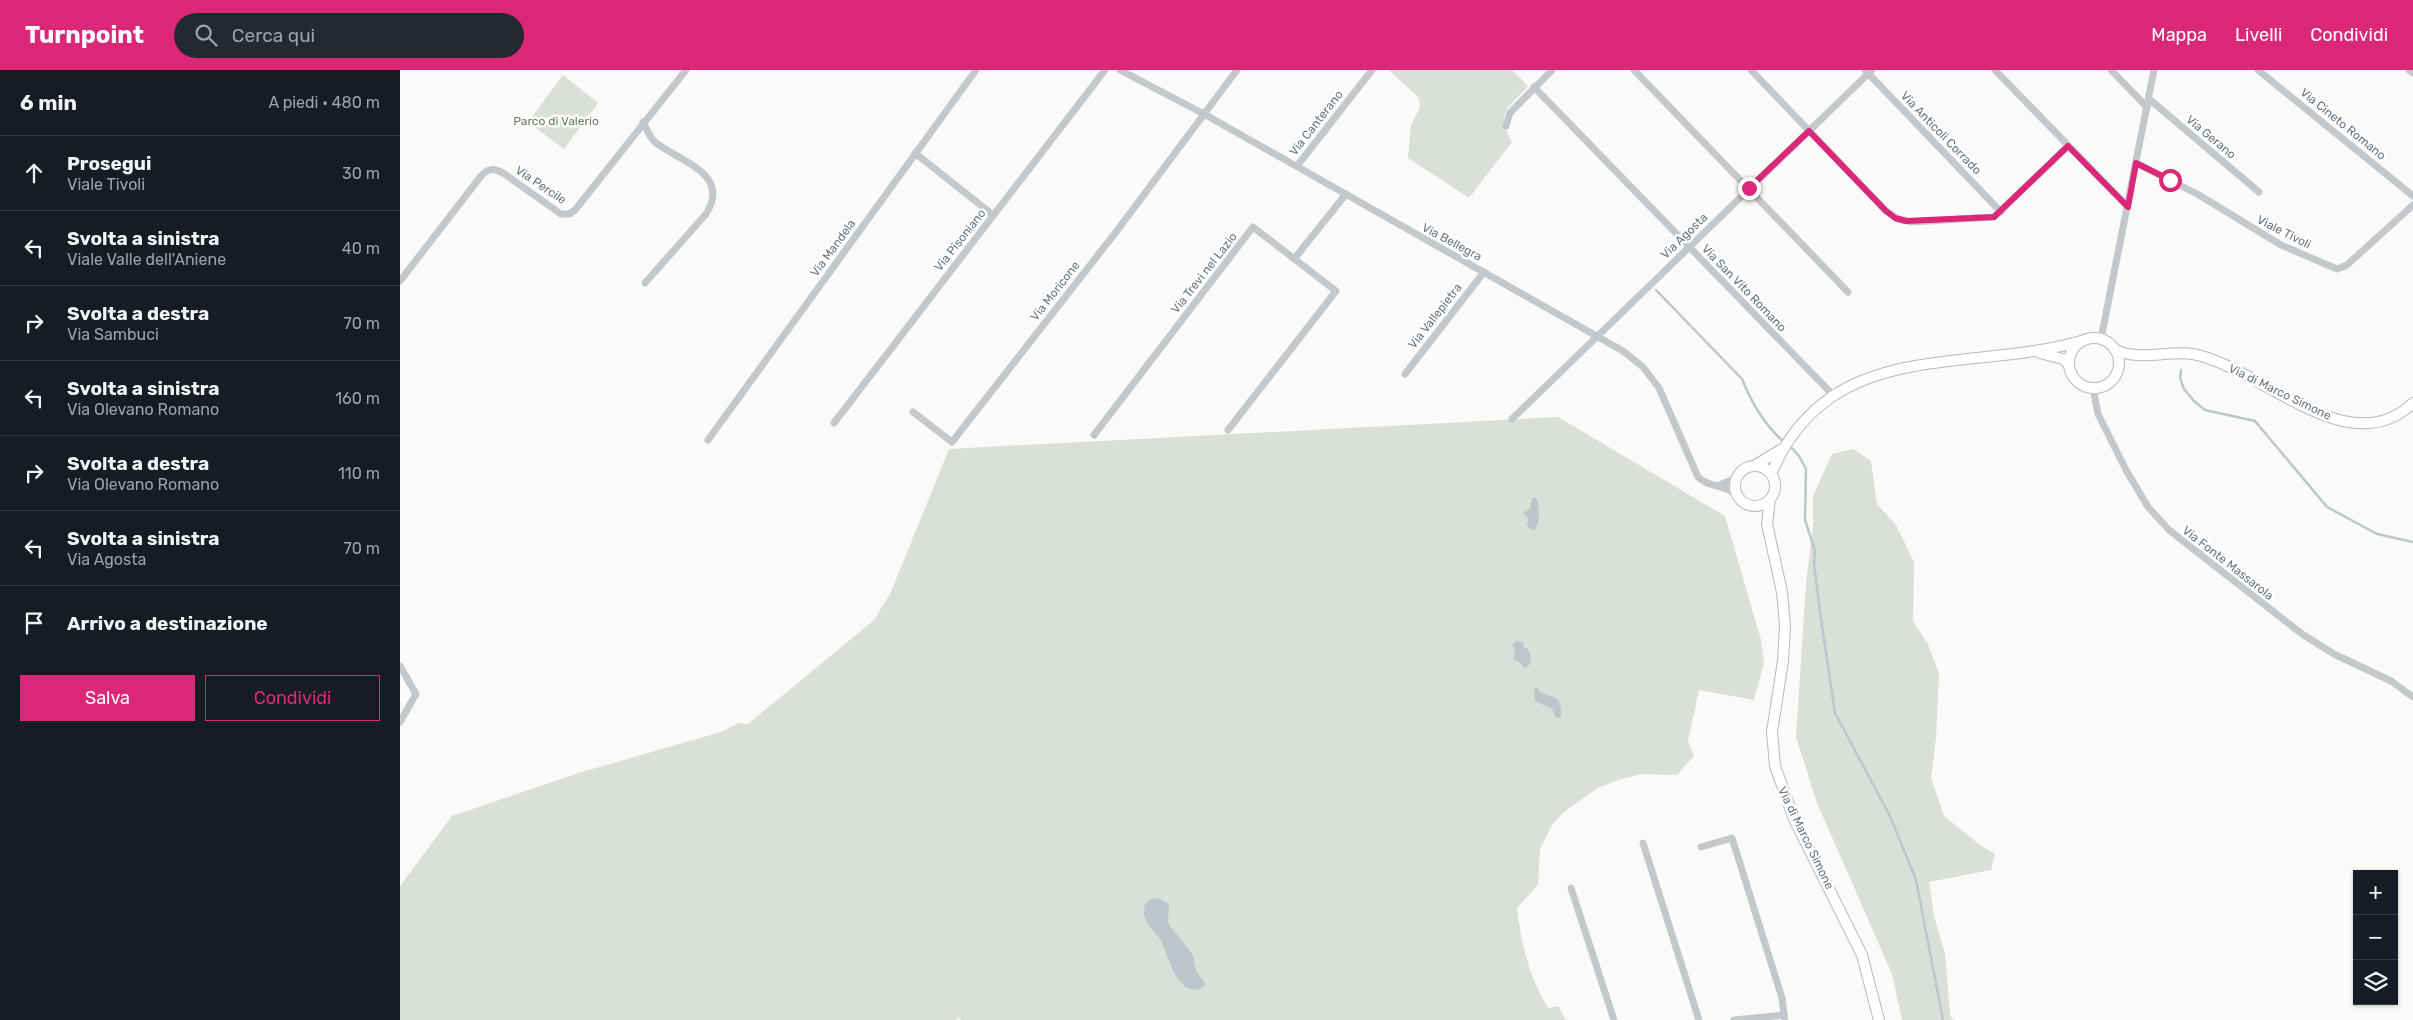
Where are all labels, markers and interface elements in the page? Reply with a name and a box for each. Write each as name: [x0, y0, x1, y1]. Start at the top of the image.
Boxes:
search box: [174, 13, 524, 58]
text: Turnpoint: [25, 21, 144, 49]
icon: search: [192, 21, 220, 49]
text: Cerca qui: [232, 24, 315, 47]
text: Mappa: [2151, 24, 2207, 46]
text: Livelli: [2235, 24, 2282, 46]
text: Condividi: [2310, 24, 2388, 46]
street label: Via Cineto Romano: [2297, 85, 2389, 163]
street label: Via Canterano: [1286, 88, 1346, 158]
street label: Via Anticoli Corrado: [1898, 89, 1984, 177]
text: 6 min: [20, 90, 77, 115]
text: A piedi · 480 m: [268, 93, 380, 112]
street label: Via Gerano: [2183, 112, 2239, 162]
park label: Parco di Valerio: [513, 114, 599, 128]
text: Prosegui: [67, 152, 151, 175]
icon: ahead: [20, 159, 48, 187]
street label: Via Percile: [513, 163, 569, 207]
text: 30 m: [342, 164, 380, 183]
route start: [2159, 169, 2182, 192]
text: Viale Tivoli: [67, 175, 145, 194]
route end: [1738, 177, 1761, 200]
street label: Via Pisoniano: [931, 206, 989, 274]
street label: Via Agosta: [1658, 210, 1710, 262]
street label: Viale Tivoli: [2255, 212, 2313, 252]
street label: Via Mandela: [808, 217, 858, 279]
street label: Via Bellegra: [1420, 220, 1484, 264]
text: Svolta a sinistra: [67, 227, 220, 250]
street label: Via Trevi nel Lazio: [1168, 230, 1240, 316]
icon: left: [20, 234, 48, 262]
text: 40 m: [342, 239, 380, 258]
street label: Via San Vito Romano: [1699, 242, 1789, 335]
text: Viale Valle dell'Aniene: [67, 250, 226, 269]
street label: Via Moricone: [1027, 258, 1083, 324]
street label: Via Vallepietra: [1405, 281, 1465, 351]
text: Svolta a destra: [67, 302, 209, 325]
icon: right: [20, 309, 48, 337]
text: 70 m: [343, 314, 380, 333]
text: Via Sambuci: [67, 325, 159, 344]
street label: Via di Marco Simone: [2226, 361, 2334, 423]
text: Svolta a sinistra: [67, 377, 220, 400]
icon: left: [20, 384, 48, 412]
text: 160 m: [335, 389, 380, 408]
text: Via Olevano Romano: [67, 400, 219, 419]
text: Svolta a destra: [67, 452, 209, 475]
icon: right: [20, 459, 48, 487]
text: 110 m: [338, 464, 380, 483]
text: Via Olevano Romano: [67, 475, 219, 494]
street label: Via Fonte Massarola: [2180, 523, 2276, 603]
text: Svolta a sinistra: [67, 527, 220, 550]
icon: left: [20, 534, 48, 562]
text: 70 m: [343, 539, 380, 558]
text: Via Agosta: [67, 550, 146, 569]
icon: arrive: [20, 609, 48, 637]
text: Arrivo a destinazione: [67, 612, 268, 635]
button: Salva: [20, 675, 195, 721]
button: Condividi: [205, 675, 380, 721]
street label: Via di Marco Simone: [1775, 784, 1837, 892]
map controls: [2353, 870, 2398, 1005]
button: +: [2353, 870, 2398, 915]
button: −: [2353, 915, 2398, 960]
button: layers: [2353, 960, 2398, 1005]

